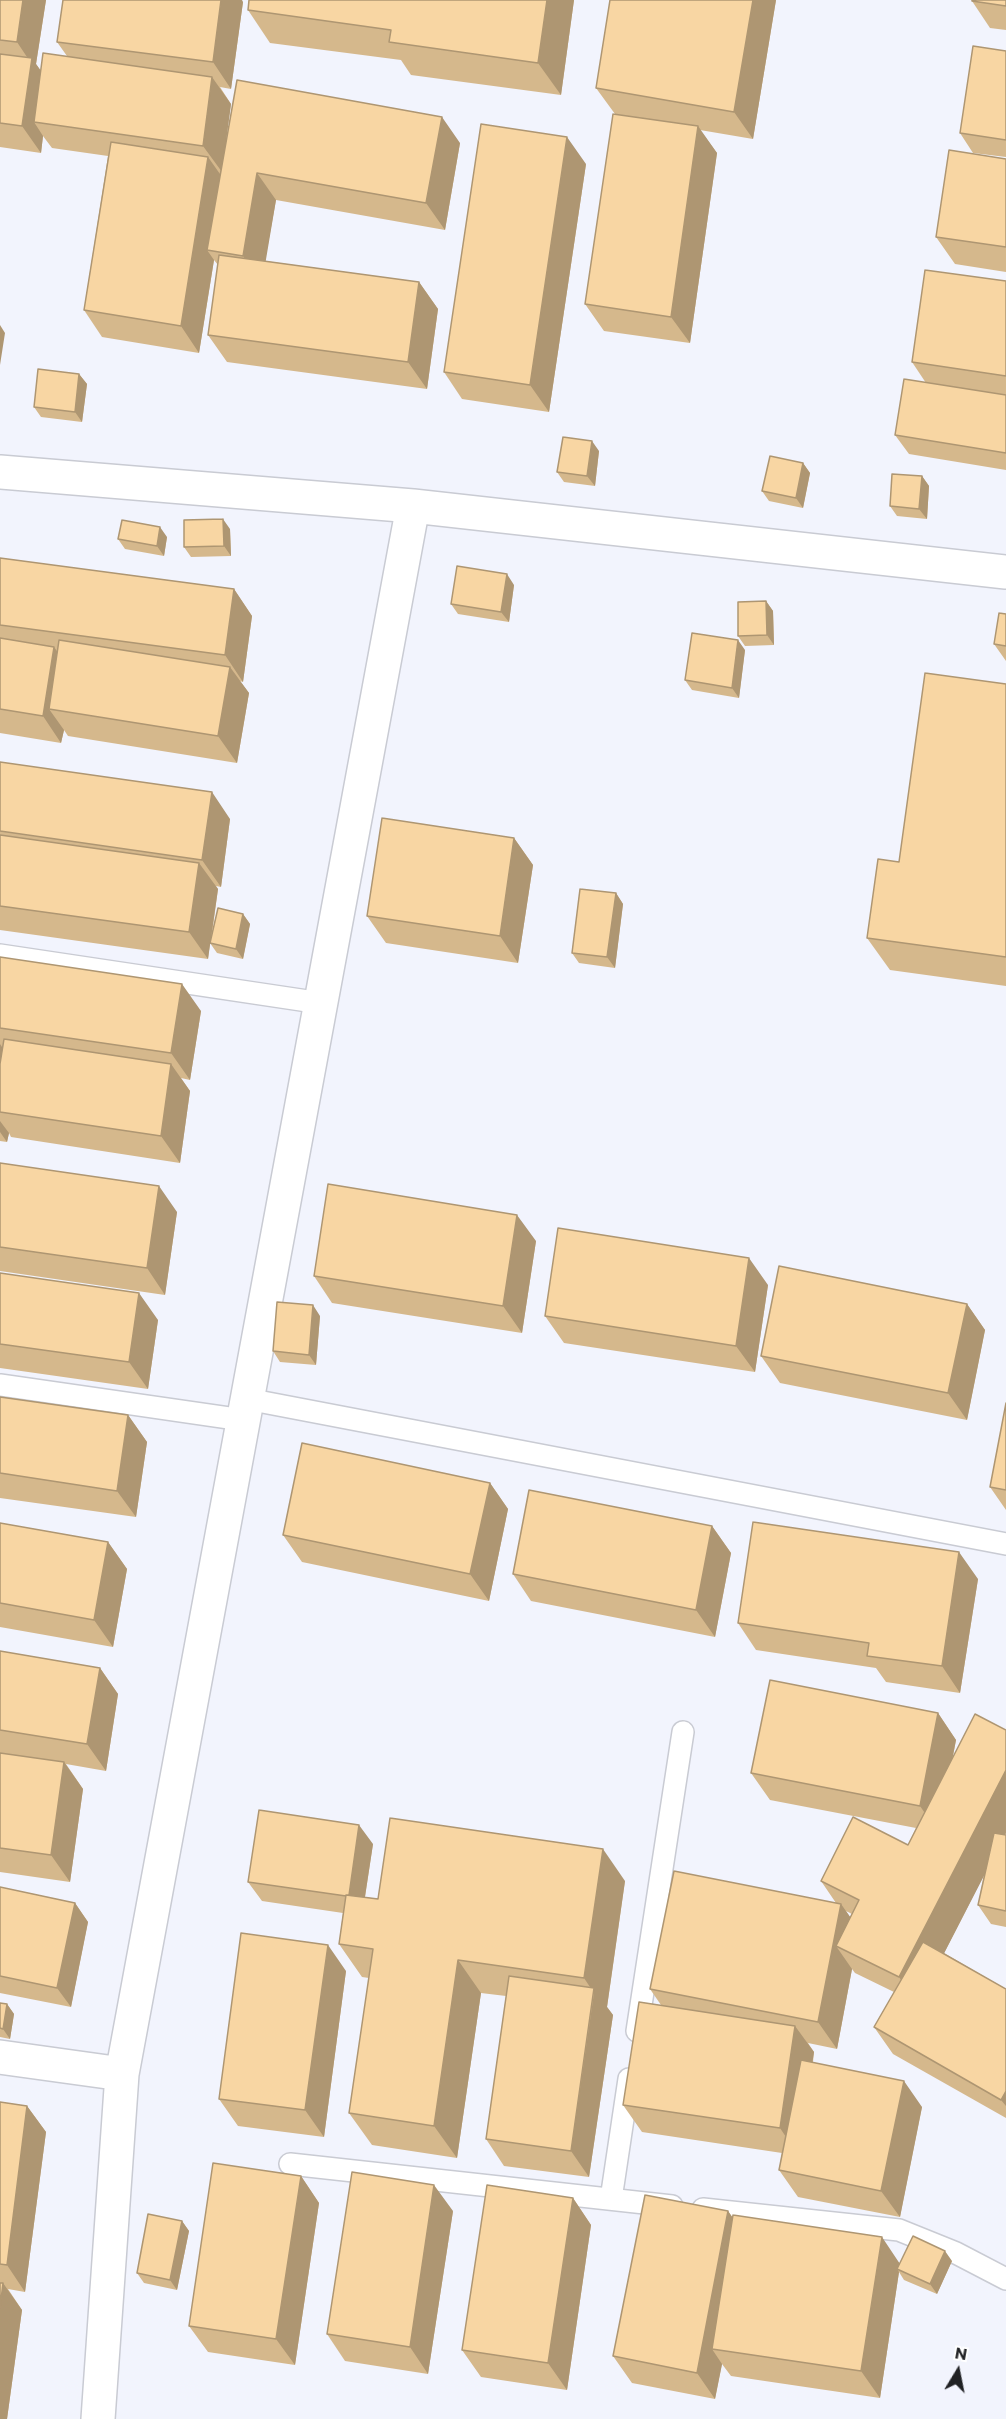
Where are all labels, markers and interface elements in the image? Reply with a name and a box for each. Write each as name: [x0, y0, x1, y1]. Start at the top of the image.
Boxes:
north arrow: [928, 2341, 988, 2401]
text: N: [954, 2342, 969, 2363]

